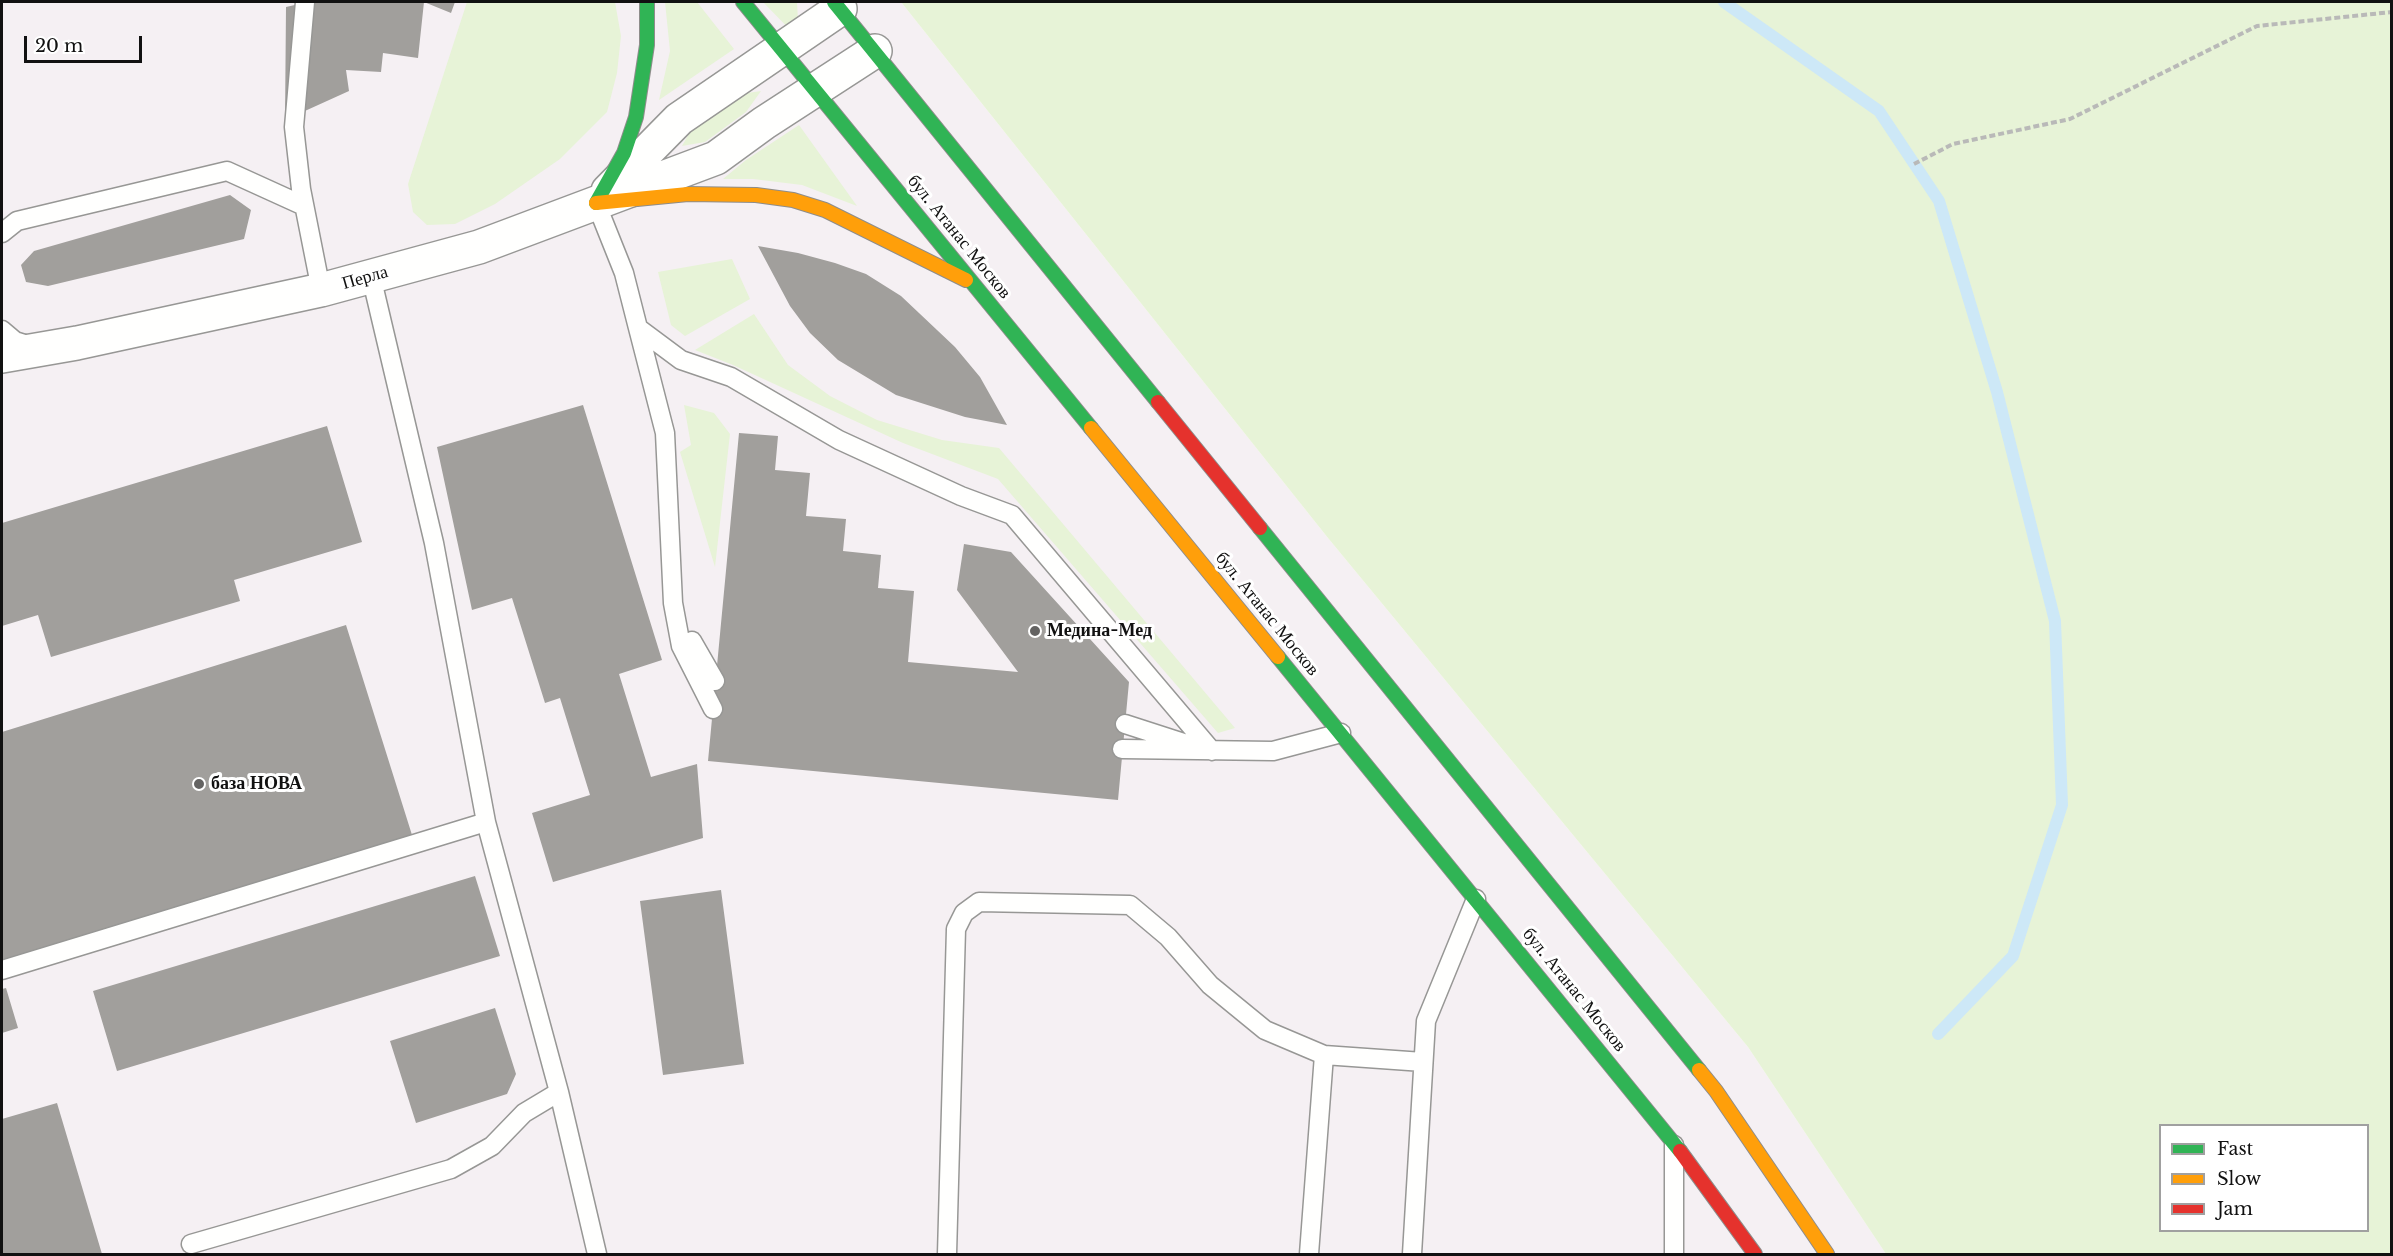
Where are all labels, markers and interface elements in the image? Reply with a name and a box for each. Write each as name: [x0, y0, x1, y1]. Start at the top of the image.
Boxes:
scale bar: [27, 24, 146, 62]
text: 20 m: [35, 35, 83, 57]
street label: бул. Атанас Москов: [903, 171, 1015, 303]
street label: Перла: [340, 261, 390, 295]
street label: бул. Атанас Москов: [1211, 548, 1323, 680]
place label: Медина-Мед: [1047, 620, 1152, 642]
marker: Медина-Мед: [1028, 624, 1042, 638]
place label: база НОВА: [211, 773, 302, 795]
marker: база НОВА: [192, 777, 206, 791]
street label: бул. Атанас Москов: [1518, 924, 1630, 1056]
legend: [2159, 1124, 2369, 1232]
text: Fast: [2217, 1138, 2253, 1160]
text: Slow: [2217, 1168, 2261, 1190]
text: Jam: [2217, 1198, 2253, 1220]

